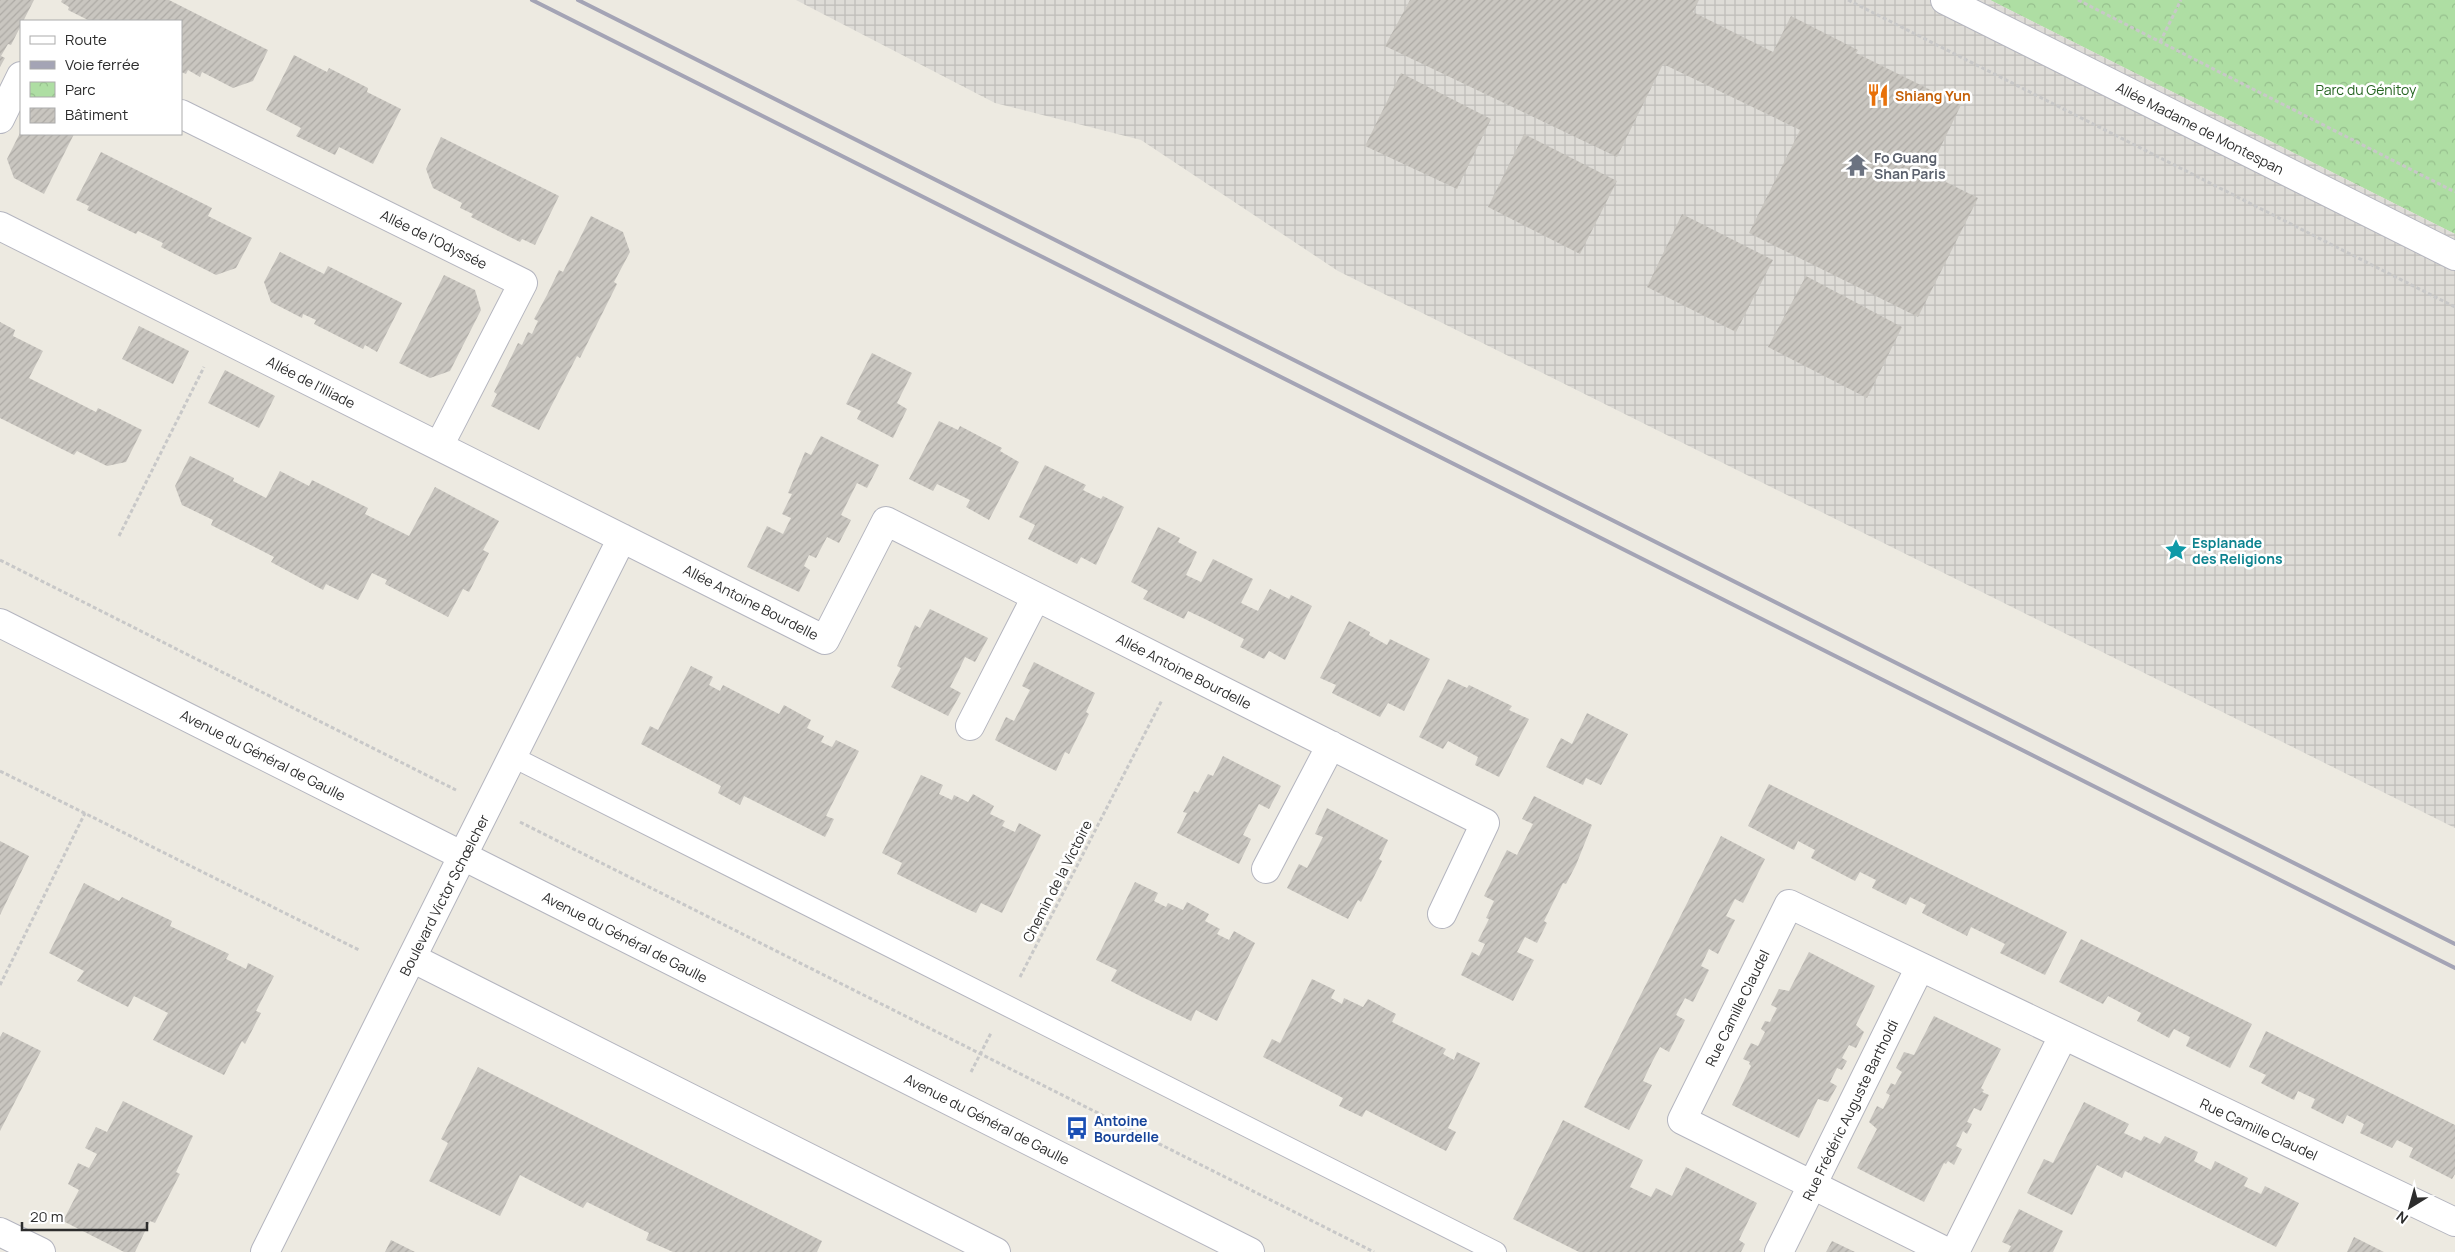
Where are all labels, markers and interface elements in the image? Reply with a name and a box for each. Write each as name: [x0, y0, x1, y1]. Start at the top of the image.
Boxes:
legend: [20, 20, 182, 135]
text: Route: [65, 29, 107, 50]
text: Voie ferrée: [65, 54, 140, 75]
street label: Allée Madame de Montespan: [2113, 77, 2287, 179]
text: Parc: [65, 79, 96, 100]
park label: Parc du Génitoy: [2316, 80, 2417, 99]
restaurant icon: Shiang Yun: [1865, 82, 1891, 108]
place label: Shiang Yun: [1895, 86, 1971, 105]
text: Bâtiment: [65, 104, 128, 125]
place label: Fo Guang Shan Paris: [1874, 148, 1946, 183]
temple icon: Fo Guang Shan Paris: [1844, 152, 1870, 178]
street label: Allée de l'Odyssée: [377, 205, 491, 273]
street label: Allée de l'Illiade: [263, 352, 359, 412]
place label: Esplanade des Religions: [2192, 533, 2283, 568]
place icon: Esplanade des Religions: [2163, 537, 2189, 563]
street label: Allée Antoine Bourdelle: [680, 560, 822, 644]
street label: Allée Antoine Bourdelle: [1113, 629, 1255, 713]
street label: Avenue du Général de Gaulle: [177, 705, 349, 805]
street label: Boulevard Victor Schœlcher: [395, 811, 493, 979]
street label: Chemin de la Victoire: [1018, 817, 1096, 945]
street label: Avenue du Général de Gaulle: [539, 887, 711, 987]
street label: Rue Camille Claudel: [1700, 946, 1774, 1070]
street label: Rue Frédéric Auguste Bartholdi: [1798, 1016, 1902, 1204]
street label: Avenue du Général de Gaulle: [901, 1069, 1073, 1169]
street label: Rue Camille Claudel: [2197, 1093, 2321, 1165]
place label: Antoine Bourdelle: [1094, 1111, 1159, 1146]
bus stop icon: Antoine Bourdelle: [1064, 1115, 1090, 1141]
north arrow: [2385, 1182, 2435, 1232]
scale bar: [22, 1200, 148, 1232]
text: 20 m: [30, 1206, 63, 1227]
text: N: [2392, 1207, 2412, 1228]

